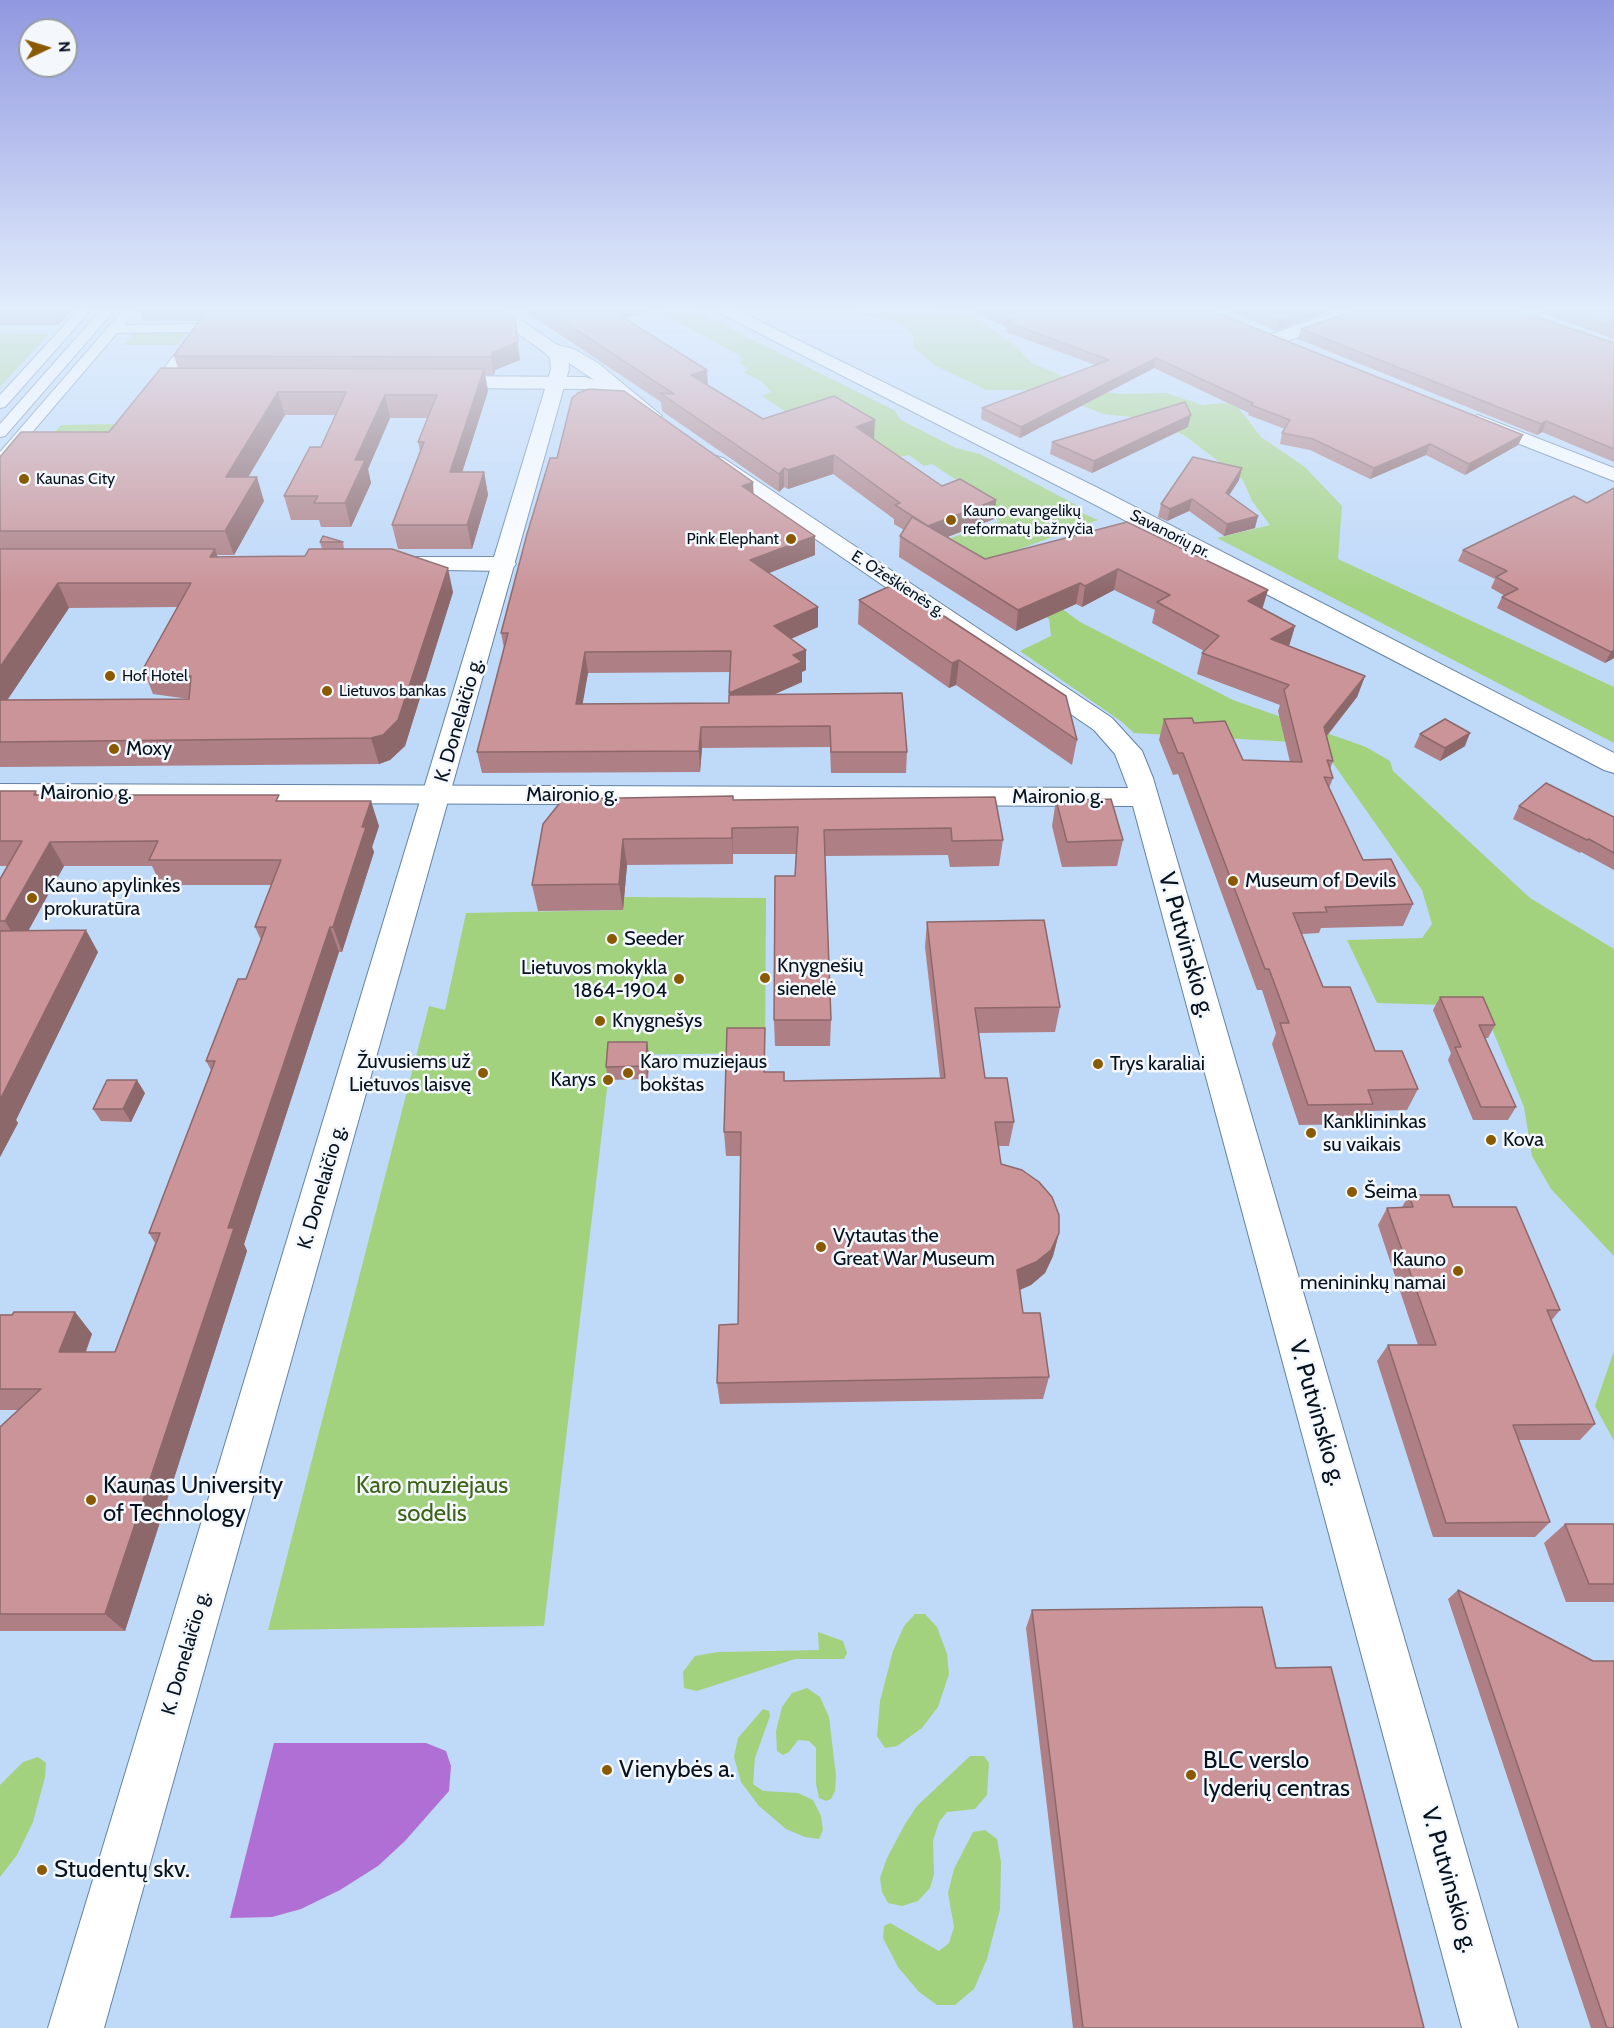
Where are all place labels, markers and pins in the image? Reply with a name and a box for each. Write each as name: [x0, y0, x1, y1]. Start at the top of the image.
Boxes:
place label: Kaunas City: [36, 469, 115, 489]
marker: Kaunas City: [17, 472, 31, 486]
place label: Kauno evangelikų reformatų bažnyčia: [963, 501, 1093, 539]
marker: Kauno evangelikų reformatų bažnyčia: [944, 513, 958, 527]
place label: Pink Elephant: [687, 529, 779, 549]
marker: Pink Elephant: [784, 532, 798, 546]
place label: Hof Hotel: [122, 666, 188, 686]
marker: Hof Hotel: [103, 669, 117, 683]
place label: Lietuvos bankas: [339, 681, 446, 701]
marker: Lietuvos bankas: [320, 684, 334, 698]
place label: Moxy: [126, 737, 172, 761]
marker: Moxy: [107, 742, 121, 756]
place label: Museum of Devils: [1245, 869, 1396, 893]
place label: Kauno apylinkės prokuratūra: [44, 874, 180, 921]
marker: Museum of Devils: [1226, 874, 1240, 888]
marker: Kauno apylinkės prokuratūra: [25, 891, 39, 905]
place label: Seeder: [624, 927, 684, 951]
marker: Seeder: [605, 932, 619, 946]
place label: Knygnešių sienelė: [777, 954, 864, 1001]
place label: Lietuvos mokykla 1864-1904: [521, 956, 667, 1003]
marker: Knygnešių sienelė: [758, 971, 772, 985]
marker: Lietuvos mokykla 1864-1904: [672, 972, 686, 986]
place label: Knygnešys: [612, 1009, 702, 1033]
marker: Knygnešys: [593, 1014, 607, 1028]
place label: Žuvusiems už Lietuvos laisvę: [349, 1050, 471, 1097]
place label: Karo muziejaus bokštas: [640, 1050, 767, 1097]
place label: Trys karaliai: [1110, 1052, 1205, 1076]
marker: Trys karaliai: [1091, 1057, 1105, 1071]
marker: Žuvusiems už Lietuvos laisvę: [476, 1066, 490, 1080]
marker: Karo muziejaus bokštas: [621, 1066, 635, 1080]
place label: Karys: [550, 1068, 596, 1092]
marker: Karys: [601, 1073, 615, 1087]
place label: Kanklininkas su vaikais: [1323, 1110, 1426, 1157]
marker: Kanklininkas su vaikais: [1304, 1126, 1318, 1140]
place label: Kova: [1503, 1128, 1544, 1152]
marker: Kova: [1484, 1133, 1498, 1147]
place label: Šeima: [1364, 1180, 1417, 1204]
marker: Šeima: [1345, 1185, 1359, 1199]
place label: Vytautas the Great War Museum: [833, 1224, 995, 1271]
marker: Vytautas the Great War Museum: [814, 1240, 828, 1254]
place label: Kauno menininkų namai: [1300, 1248, 1446, 1295]
marker: Kauno menininkų namai: [1451, 1264, 1465, 1278]
place label: Kaunas University of Technology: [103, 1472, 283, 1528]
marker: Kaunas University of Technology: [84, 1493, 98, 1507]
place label: BLC verslo lyderių centras: [1203, 1747, 1350, 1803]
place label: Vienybės a.: [619, 1756, 735, 1784]
marker: Vienybės a.: [600, 1763, 614, 1777]
marker: BLC verslo lyderių centras: [1184, 1768, 1198, 1782]
place label: Studentų skv.: [54, 1856, 190, 1884]
marker: Studentų skv.: [35, 1863, 49, 1877]

